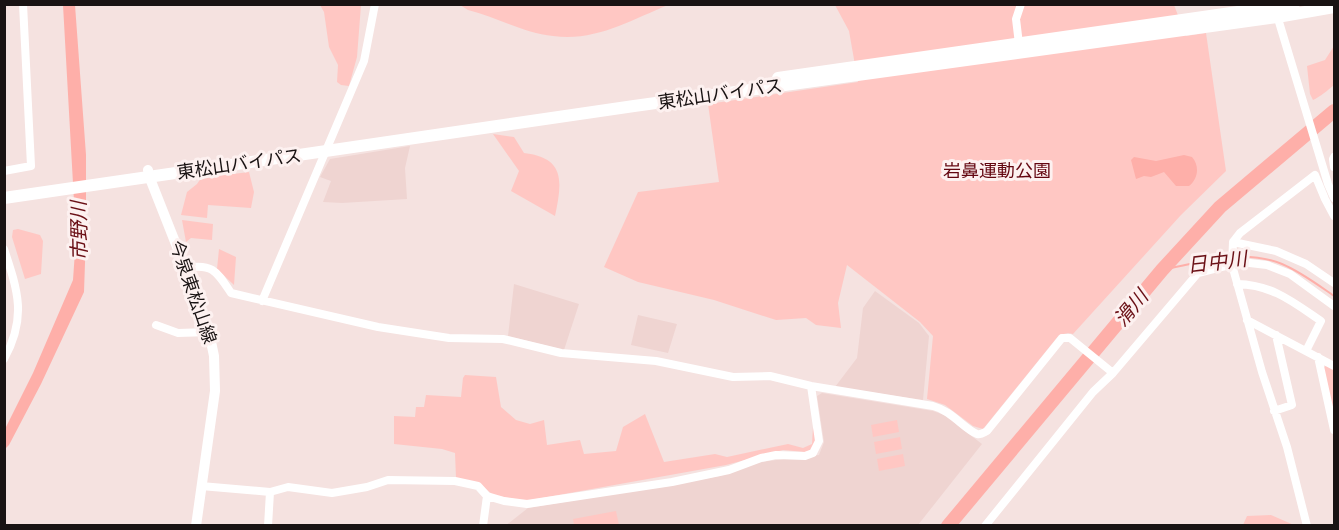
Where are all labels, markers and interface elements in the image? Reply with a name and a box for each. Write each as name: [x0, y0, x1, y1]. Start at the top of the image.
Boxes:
street label: 東松山バイパス: [656, 75, 784, 113]
street label: 東松山バイパス: [175, 145, 303, 183]
park label: 岩鼻運動公園: [943, 161, 1051, 181]
water label: 市野川: [67, 199, 91, 261]
street label: 今泉東松山線: [166, 238, 220, 346]
water label: 日中川: [1186, 247, 1250, 277]
water label: 滑川: [1110, 284, 1154, 330]

